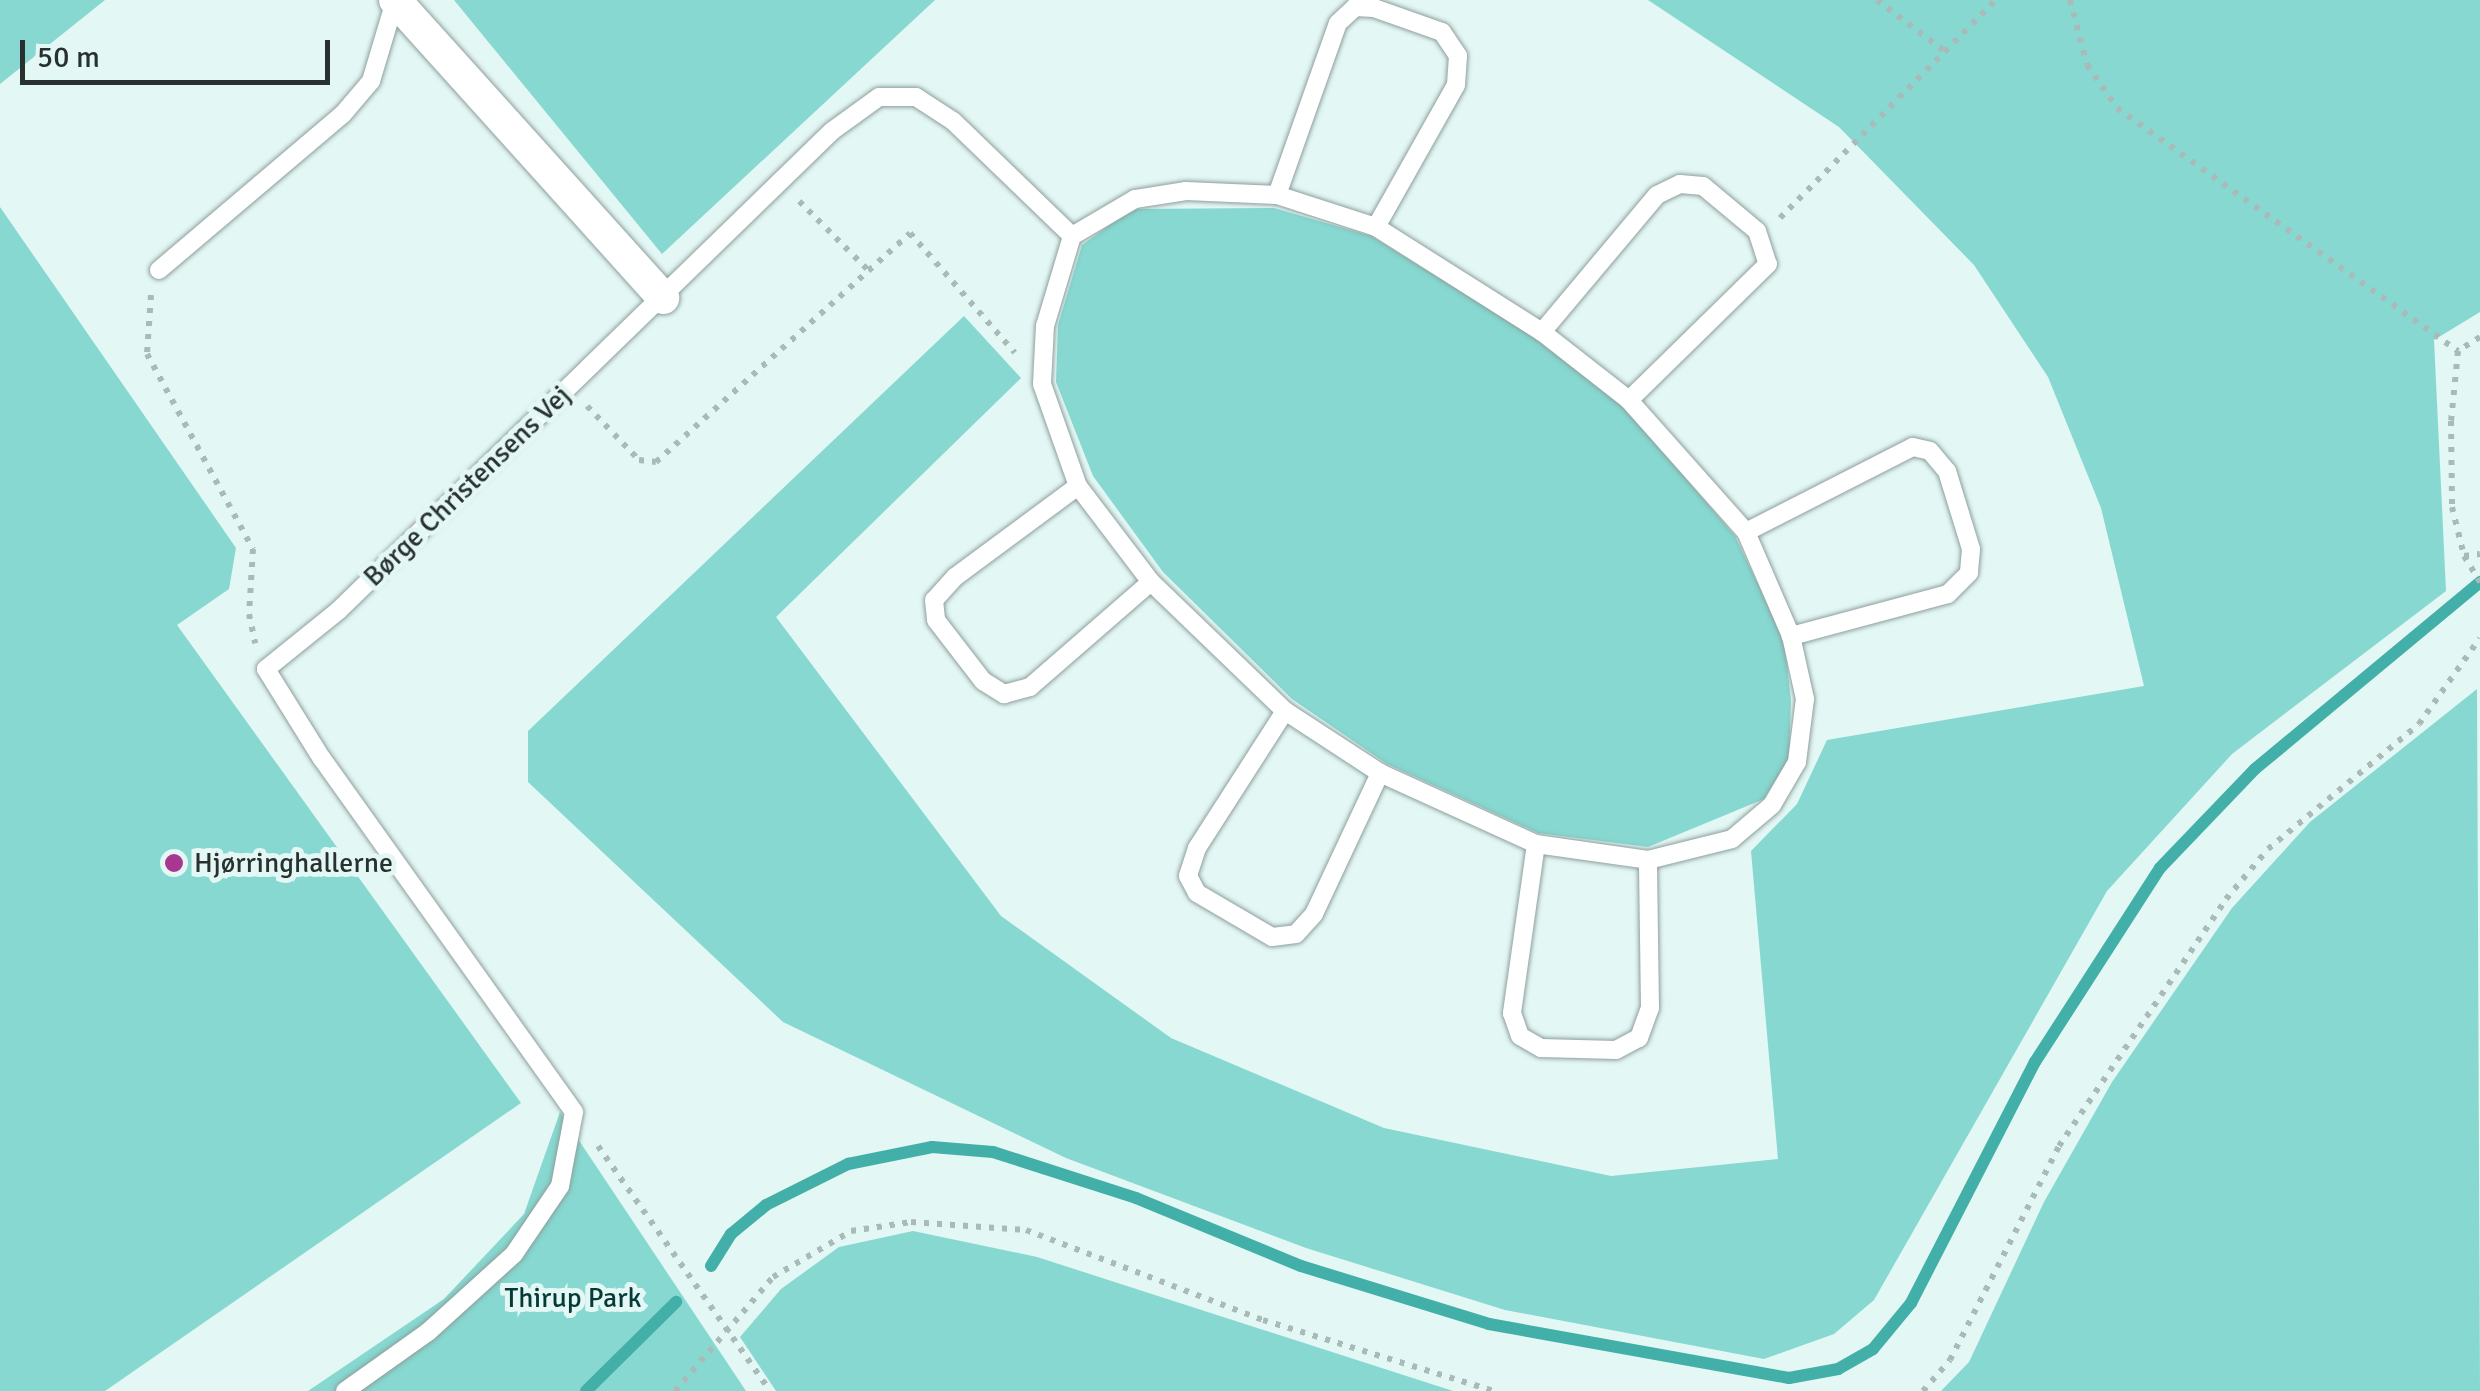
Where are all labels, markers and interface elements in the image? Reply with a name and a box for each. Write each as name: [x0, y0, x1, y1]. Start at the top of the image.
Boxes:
scale bar: [25, 20, 335, 82]
text: 50 m: [37, 39, 100, 76]
street label: Børge Christensens Vej: [357, 379, 577, 593]
place label: Hjørringhallerne: [194, 846, 393, 880]
marker: Hjørringhallerne: [163, 852, 185, 874]
park label: Thirup Park: [504, 1281, 642, 1315]

